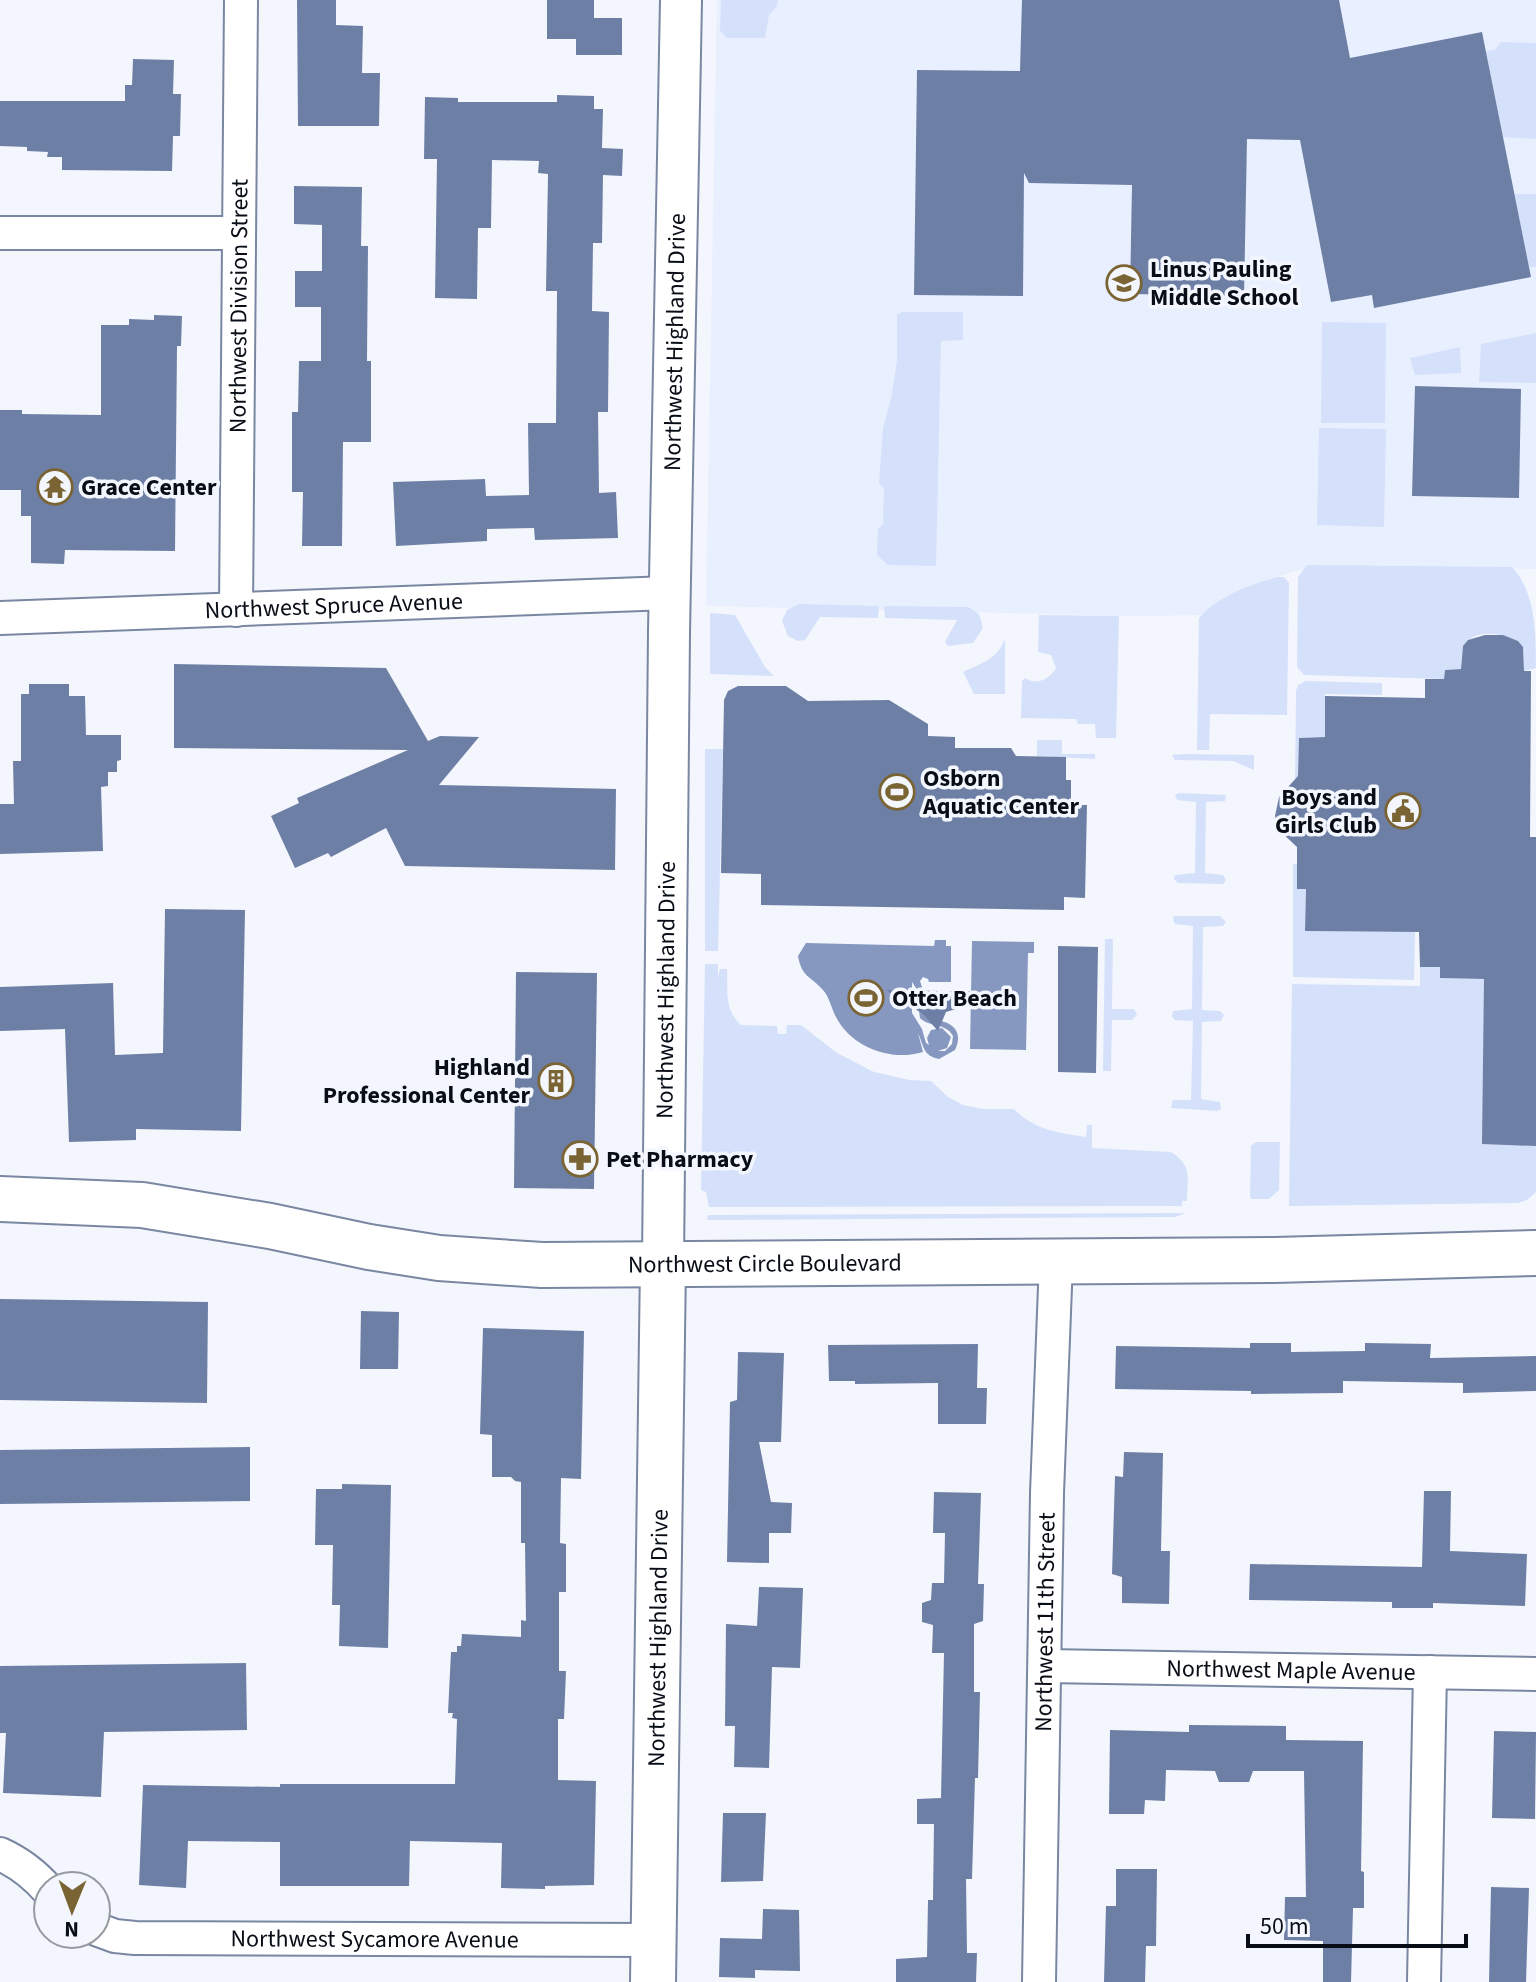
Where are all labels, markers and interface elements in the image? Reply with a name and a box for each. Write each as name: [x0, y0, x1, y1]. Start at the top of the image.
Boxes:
street label: Northwest Division Street: [220, 179, 258, 433]
street label: Northwest Highland Drive: [655, 213, 695, 471]
place label: Linus Pauling Middle School: [1150, 252, 1298, 315]
school or university icon: Linus Pauling Middle School: [1105, 264, 1143, 302]
temple icon: Grace Center: [36, 468, 74, 506]
place label: Grace Center: [81, 470, 217, 505]
street label: Northwest Spruce Avenue: [204, 584, 464, 628]
place label: Osborn Aquatic Center: [922, 761, 1080, 824]
sports icon: Osborn Aquatic Center: [878, 773, 916, 811]
place label: Boys and Girls Club: [1275, 780, 1377, 843]
public building icon: Boys and Girls Club: [1384, 792, 1422, 830]
street label: Northwest Highland Drive: [647, 861, 685, 1119]
sports icon: Otter Beach: [847, 979, 885, 1017]
place label: Otter Beach: [892, 981, 1017, 1016]
place label: Highland Professional Center: [323, 1050, 530, 1113]
building icon: Highland Professional Center: [537, 1062, 575, 1100]
pharmacy icon: Pet Pharmacy: [561, 1140, 599, 1178]
place label: Pet Pharmacy: [606, 1142, 754, 1177]
street label: Northwest Circle Boulevard: [628, 1246, 902, 1282]
street label: Northwest Highland Drive: [639, 1509, 678, 1767]
street label: Northwest 11th Street: [1026, 1512, 1065, 1732]
street label: Northwest Maple Avenue: [1166, 1651, 1416, 1690]
north arrow: [32, 1870, 112, 1950]
scale bar: [1248, 1898, 1466, 1948]
text: 50 m: [1260, 1909, 1309, 1944]
text: N: [64, 1913, 79, 1945]
street label: Northwest Sycamore Avenue: [230, 1921, 519, 1957]

